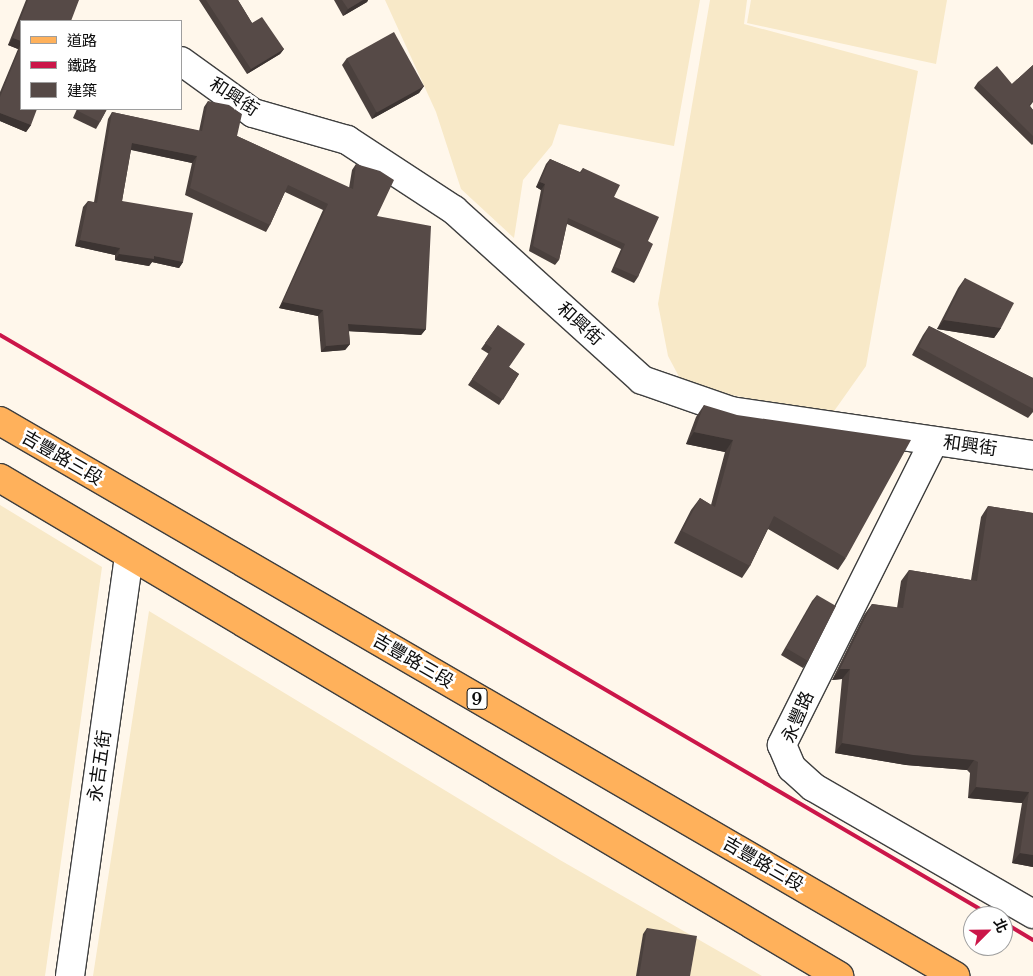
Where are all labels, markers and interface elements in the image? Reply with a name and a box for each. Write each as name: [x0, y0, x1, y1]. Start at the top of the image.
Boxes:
legend: [20, 20, 182, 110]
text: 道路: [67, 31, 97, 50]
text: 鐵路: [67, 56, 97, 75]
street label: 和興街: [205, 73, 263, 121]
text: 建築: [67, 81, 97, 100]
street label: 和興街: [553, 298, 607, 350]
street label: 吉豐路三段: [18, 426, 106, 490]
street label: 和興街: [942, 432, 998, 460]
street label: 吉豐路三段: [369, 629, 457, 693]
road number: 9: [466, 686, 488, 712]
street label: 永豐路: [778, 688, 818, 746]
street label: 永吉五街: [84, 729, 116, 803]
street label: 吉豐路三段: [719, 832, 807, 896]
north arrow: [963, 906, 1013, 956]
text: 北: [990, 916, 1012, 935]

